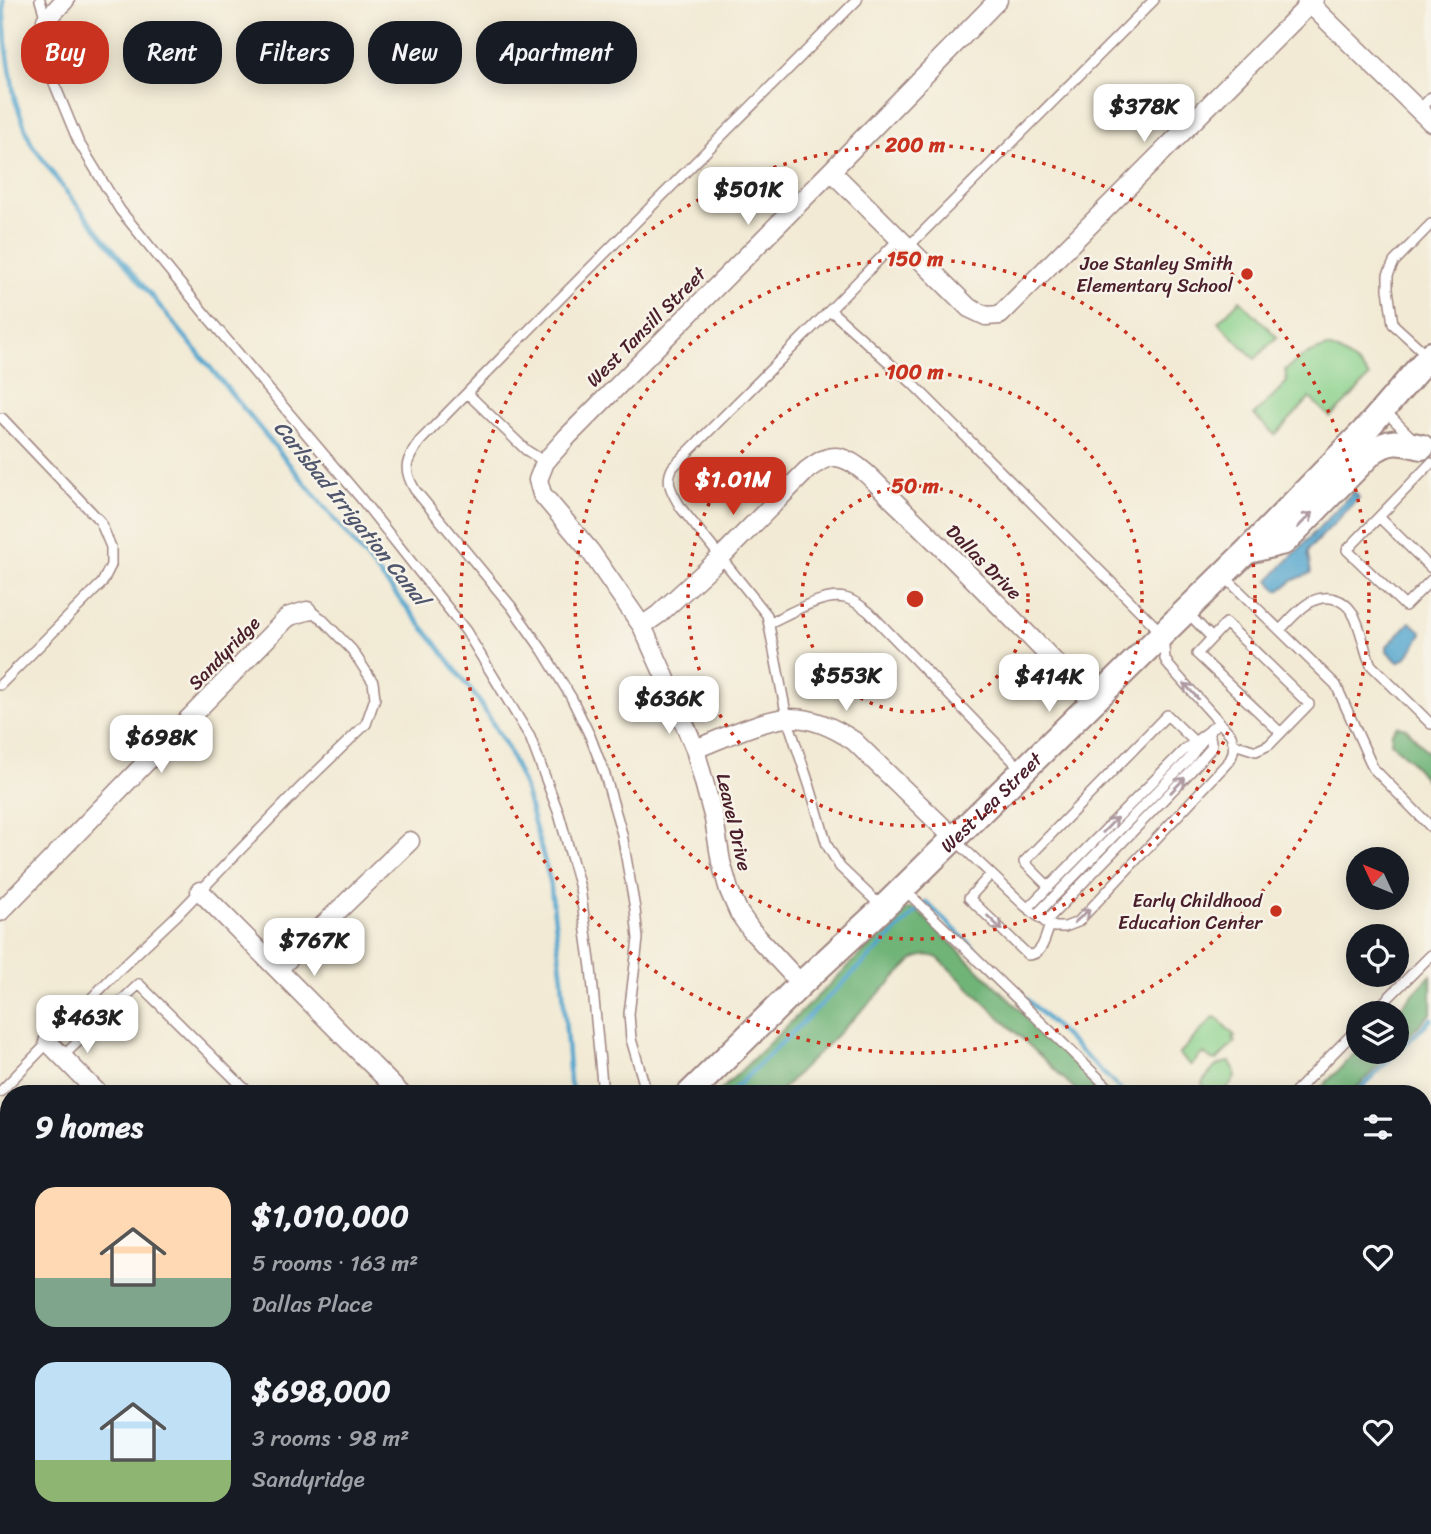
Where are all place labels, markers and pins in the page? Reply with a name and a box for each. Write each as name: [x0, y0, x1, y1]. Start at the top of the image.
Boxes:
pin: $378K: [1095, 85, 1193, 144]
pin: $501K: [699, 168, 797, 227]
place label: Joe Stanley Smith Elementary School: [1076, 247, 1234, 302]
marker: Joe Stanley Smith Elementary School: [1239, 266, 1255, 282]
pin: $1.01M: [676, 458, 790, 517]
centre of rings: [903, 587, 927, 611]
pin: $553K: [797, 654, 895, 713]
pin: $414K: [1000, 654, 1098, 714]
pin: $636K: [620, 676, 718, 736]
pin: $698K: [112, 716, 210, 775]
place label: Early Childhood Education Center: [1118, 884, 1263, 939]
marker: Early Childhood Education Center: [1268, 903, 1284, 919]
pin: $767K: [265, 918, 363, 978]
pin: $463K: [38, 996, 136, 1055]

